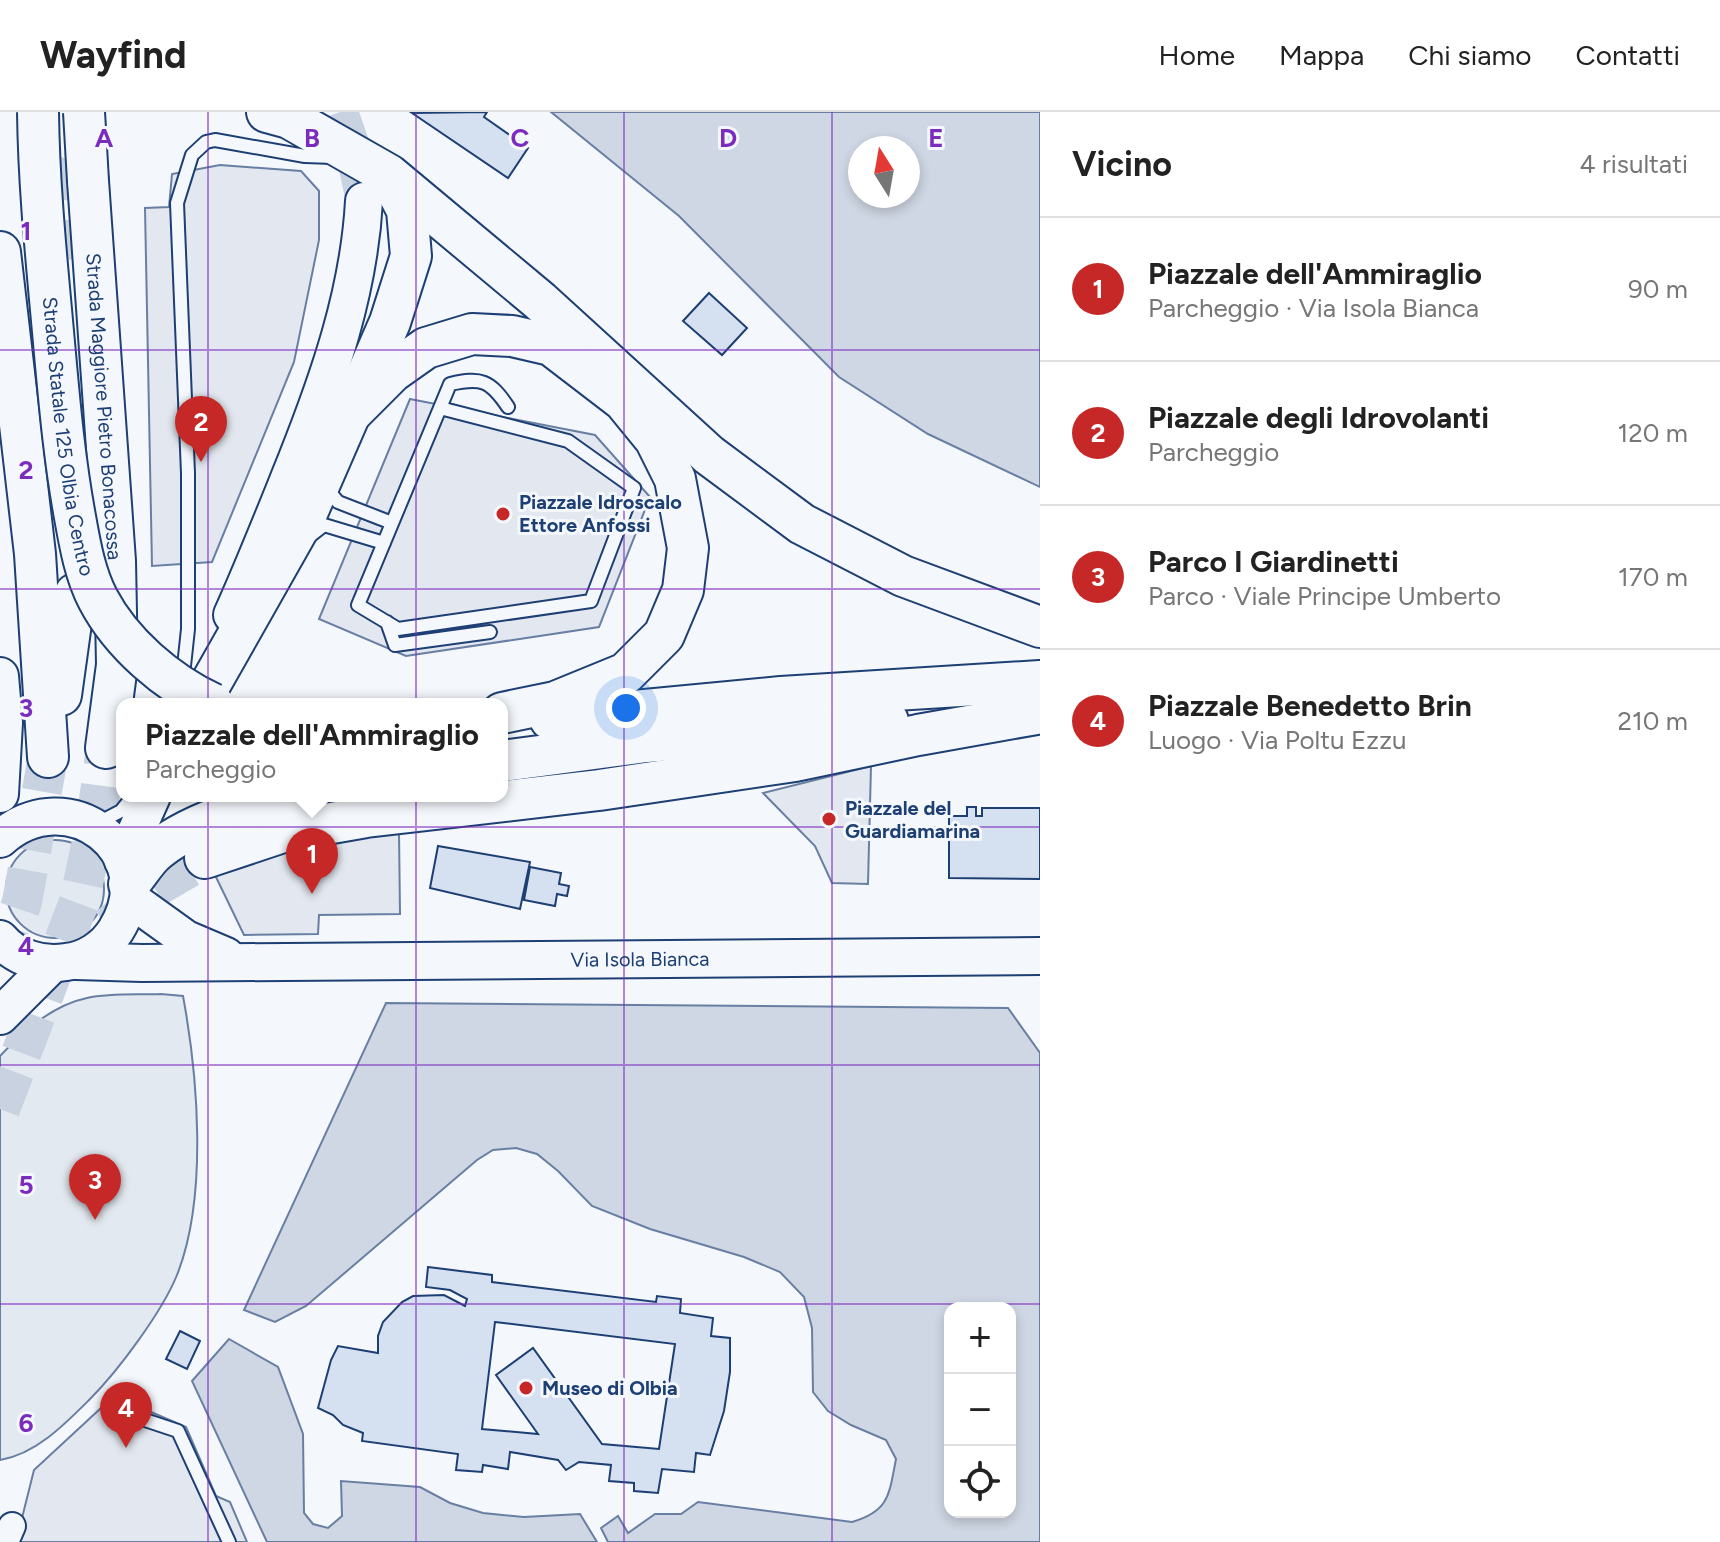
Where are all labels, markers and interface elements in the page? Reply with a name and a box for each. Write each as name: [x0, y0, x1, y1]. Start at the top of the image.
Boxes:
text: Wayfind: [40, 32, 187, 78]
text: Home: [1159, 38, 1235, 72]
text: Mappa: [1279, 38, 1364, 72]
text: Chi siamo: [1408, 38, 1531, 72]
text: Contatti: [1575, 38, 1680, 72]
text: A: [95, 122, 114, 154]
text: B: [304, 122, 320, 154]
text: C: [511, 122, 530, 154]
text: D: [719, 122, 737, 154]
text: E: [928, 122, 944, 154]
north arrow: [848, 136, 920, 208]
text: Vicino: [1072, 144, 1172, 185]
text: 4 risultati: [1579, 148, 1688, 180]
text: 1: [21, 215, 31, 247]
street label: Strada Maggiore Pietro Bonacossa: [81, 252, 127, 561]
text: Piazzale dell'Ammiraglio: [1148, 255, 1482, 292]
text: 1: [1093, 273, 1103, 305]
text: 90 m: [1628, 273, 1688, 305]
text: Parcheggio · Via Isola Bianca: [1148, 292, 1479, 324]
street label: Strada Statale 125 Olbia Centro: [38, 296, 100, 579]
pin: 2: [175, 396, 227, 462]
text: Piazzale degli Idrovolanti: [1148, 399, 1489, 436]
text: 2: [1090, 417, 1106, 449]
text: 120 m: [1618, 417, 1688, 449]
text: Parcheggio: [1148, 436, 1279, 468]
text: 2: [18, 454, 34, 486]
place label: Piazzale Idroscalo Ettore Anfossi: [519, 490, 682, 537]
marker: Piazzale Idroscalo Ettore Anfossi: [494, 505, 512, 523]
text: Parco I Giardinetti: [1148, 543, 1399, 580]
text: 3: [1091, 561, 1105, 593]
text: 170 m: [1618, 561, 1688, 593]
text: Parco · Viale Principe Umberto: [1148, 580, 1501, 612]
text: Piazzale Benedetto Brin: [1148, 687, 1472, 724]
your location: [606, 688, 646, 728]
text: 3: [19, 692, 33, 724]
popup: [116, 698, 508, 802]
text: 4: [1090, 705, 1106, 737]
text: 210 m: [1618, 705, 1688, 737]
text: Piazzale dell'Ammiraglio: [145, 716, 479, 753]
text: Luogo · Via Poltu Ezzu: [1148, 724, 1406, 756]
text: Parcheggio: [145, 753, 276, 785]
place label: Piazzale del Guardiamarina: [845, 796, 980, 843]
marker: Piazzale del Guardiamarina: [820, 810, 838, 828]
pin: 1: [286, 828, 338, 894]
text: 4: [18, 930, 34, 962]
street label: Via Isola Bianca: [570, 947, 709, 972]
pin: 3: [69, 1154, 121, 1220]
text: 5: [18, 1169, 34, 1201]
map controls: [944, 1302, 1016, 1518]
button: +: [944, 1302, 1016, 1374]
button: −: [944, 1374, 1016, 1446]
place label: Museo di Olbia: [542, 1376, 678, 1400]
marker: Museo di Olbia: [517, 1379, 535, 1397]
pin: 4: [100, 1382, 152, 1448]
text: 6: [18, 1407, 34, 1439]
button: locate: [944, 1446, 1016, 1518]

